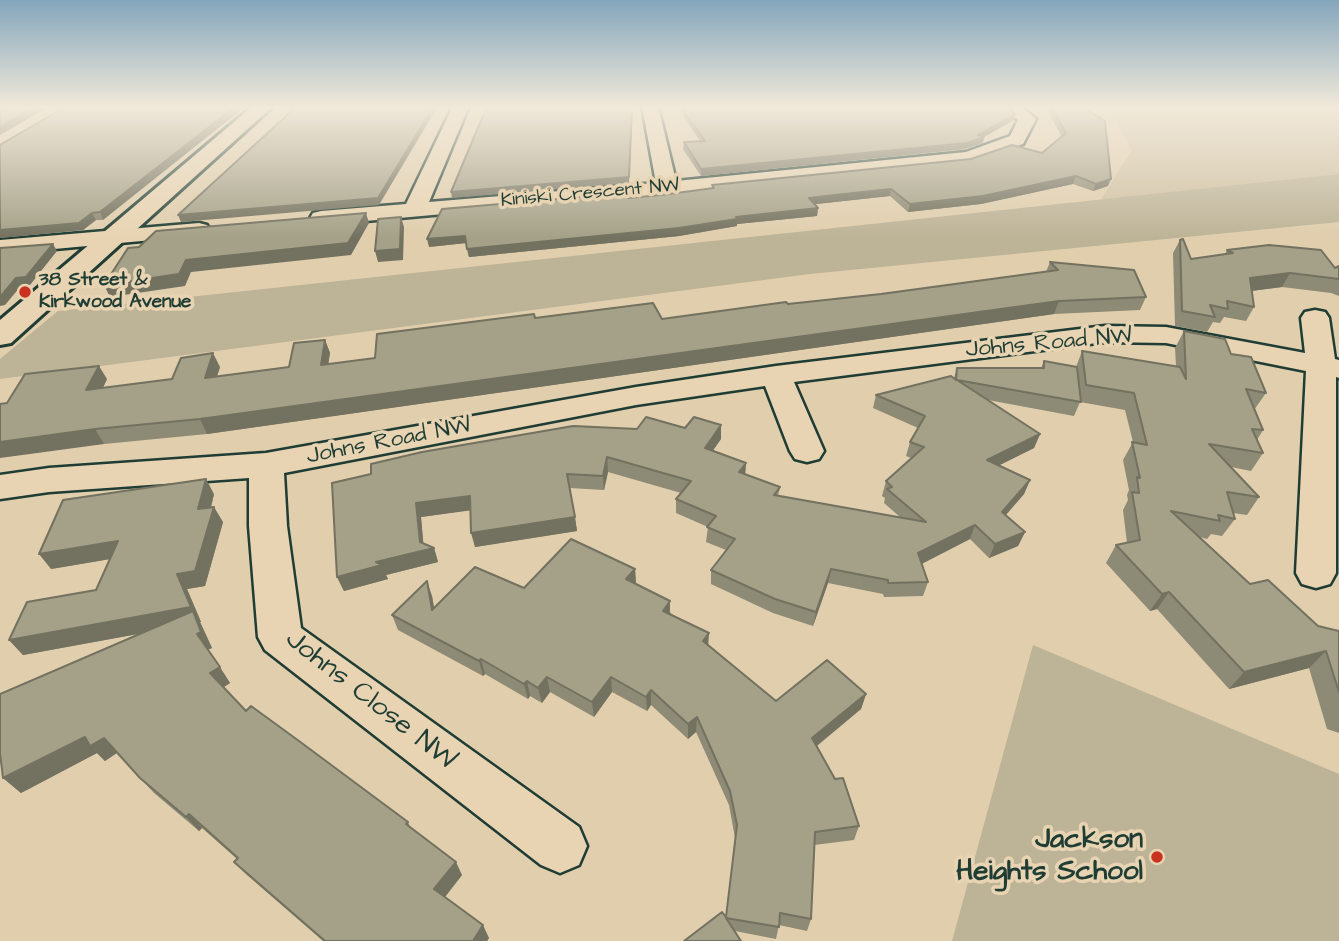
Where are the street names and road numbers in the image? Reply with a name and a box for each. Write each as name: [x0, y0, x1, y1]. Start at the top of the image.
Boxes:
street label: Kiniski Crescent NW: [500, 175, 680, 213]
street label: Johns Road NW: [965, 323, 1133, 365]
street label: Johns Road NW: [304, 413, 474, 471]
street label: Johns Close NW: [278, 624, 462, 778]

